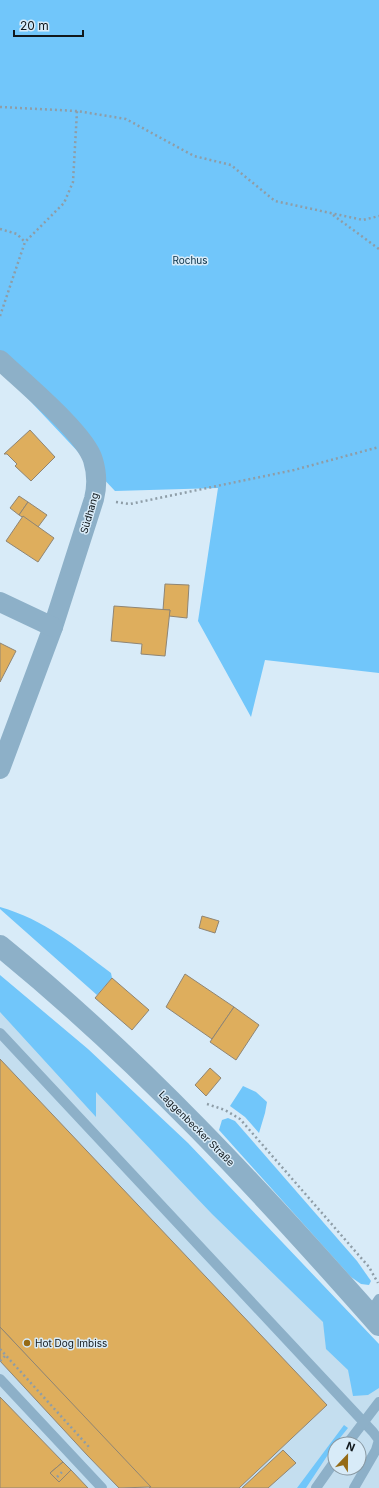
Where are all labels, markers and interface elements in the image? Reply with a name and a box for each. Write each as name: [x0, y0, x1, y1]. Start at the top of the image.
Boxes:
scale bar: [14, 12, 83, 38]
text: 20 m: [20, 18, 49, 33]
park label: Rochus: [172, 254, 208, 266]
street label: Südhang: [77, 491, 101, 535]
street label: Laggenbecker Straße: [157, 1088, 237, 1168]
place label: Hot Dog Imbiss: [35, 1337, 107, 1349]
marker: Hot Dog Imbiss: [22, 1338, 32, 1348]
north arrow: [327, 1436, 367, 1476]
text: N: [344, 1439, 357, 1455]

